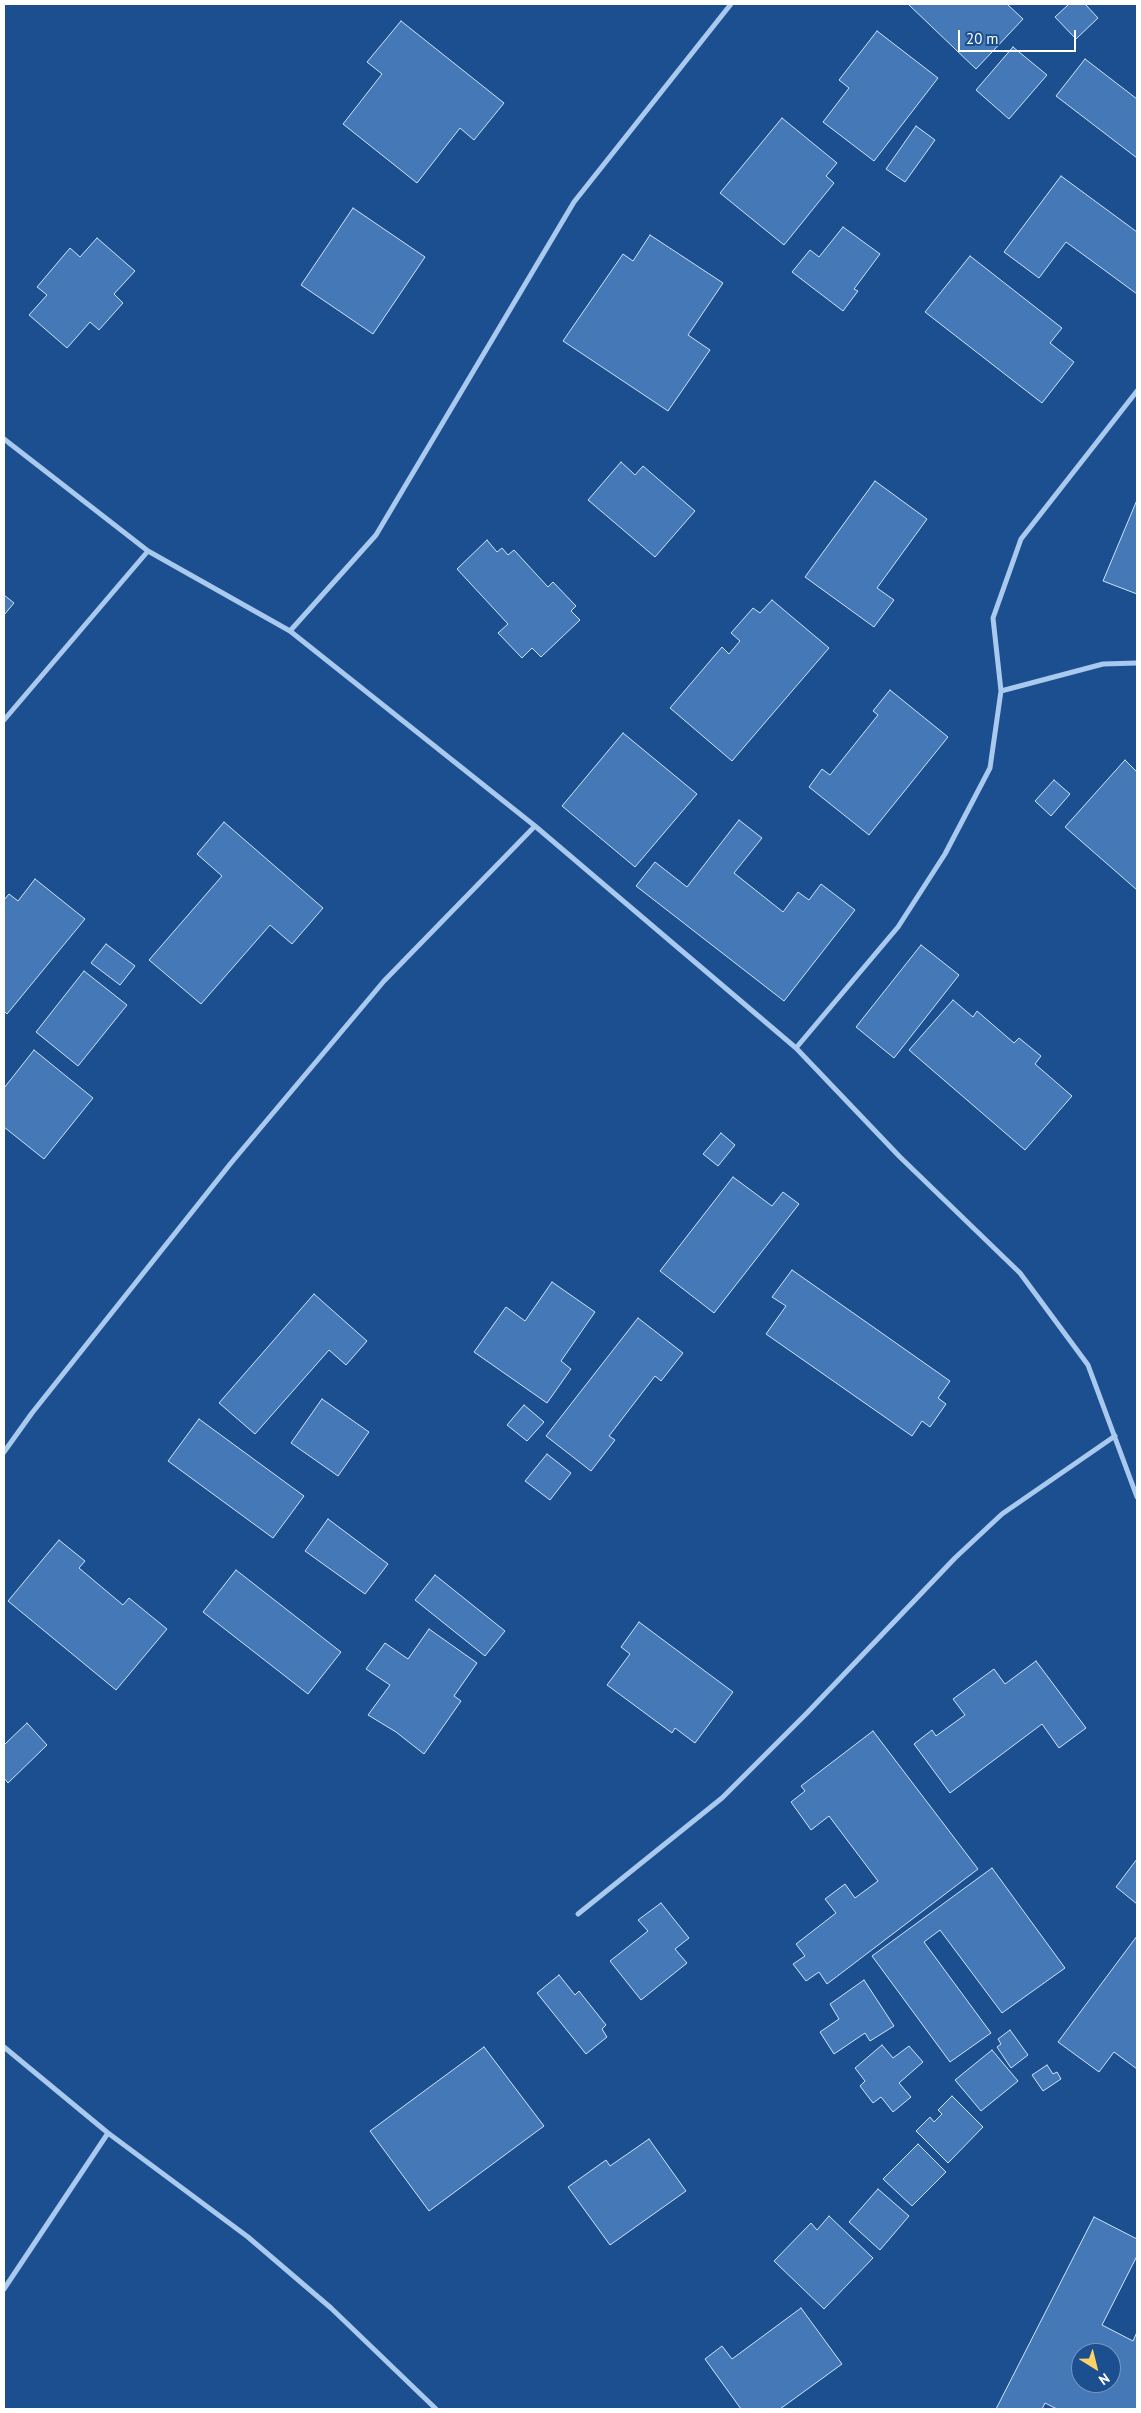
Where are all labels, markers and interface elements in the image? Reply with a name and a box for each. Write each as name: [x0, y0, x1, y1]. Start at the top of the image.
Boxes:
scale bar: [961, 20, 1078, 52]
text: 20 m: [966, 29, 999, 48]
north arrow: [1071, 2343, 1121, 2393]
text: N: [1095, 2369, 1113, 2389]

